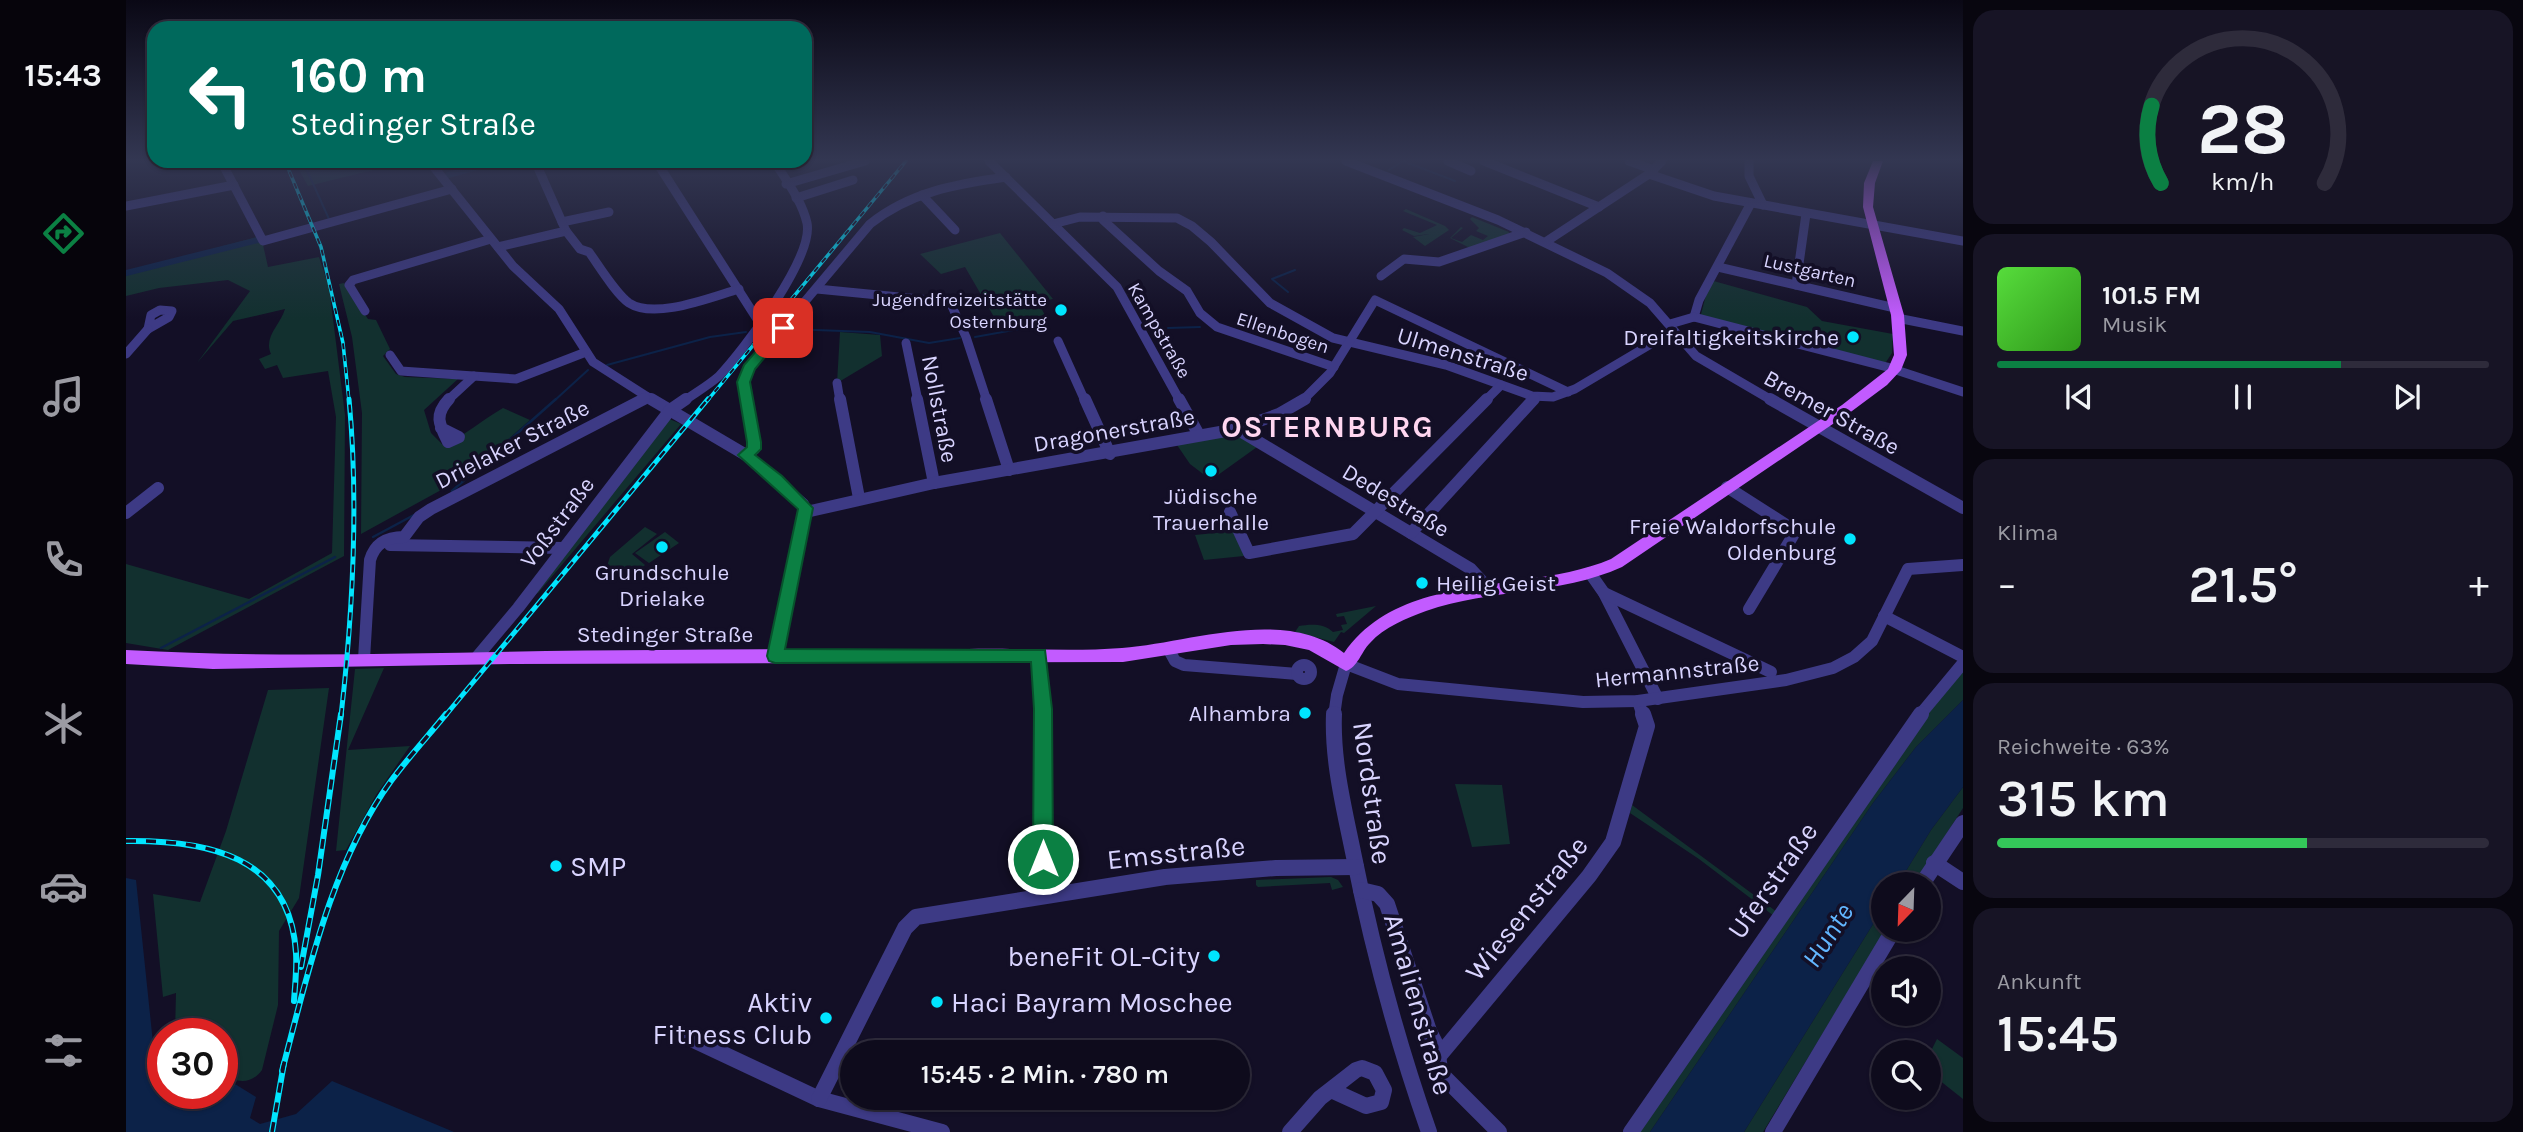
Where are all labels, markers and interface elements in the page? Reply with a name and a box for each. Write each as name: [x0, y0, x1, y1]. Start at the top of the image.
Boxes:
text: 160 m: [290, 47, 427, 104]
icon: left: [175, 49, 266, 140]
text: 15:43: [24, 57, 102, 94]
text: 28: [2197, 87, 2289, 172]
text: Stedinger Straße: [290, 106, 536, 143]
text: km/h: [2211, 167, 2275, 196]
icon: directions: [39, 209, 88, 258]
street label: Lustgarten: [1762, 250, 1858, 292]
street label: Kampstraße: [1123, 279, 1195, 382]
text: 101.5 FM: [2102, 280, 2201, 311]
place label: Jugendfreizeitstätte Osternburg: [873, 289, 1047, 333]
pin: [753, 298, 813, 358]
marker: Jugendfreizeitstätte Osternburg: [1053, 302, 1069, 318]
street label: Ellenbogen: [1234, 308, 1332, 358]
icon: arrive: [764, 309, 802, 347]
text: Musik: [2102, 311, 2167, 338]
street label: Ulmenstraße: [1394, 322, 1532, 387]
place label: Dreifaltigkeitskirche: [1623, 324, 1839, 351]
marker: Dreifaltigkeitskirche: [1845, 329, 1861, 345]
street label: Nollstraße: [916, 353, 963, 465]
street label: Bremer Straße: [1759, 364, 1904, 461]
icon: music: [39, 372, 88, 421]
icon: previous: [2060, 378, 2098, 416]
icon: pause: [2224, 378, 2262, 416]
icon: next: [2388, 378, 2426, 416]
street label: Drielaker Straße: [431, 394, 594, 495]
street label: Dragonerstraße: [1031, 403, 1197, 458]
district label: OSTERNBURG: [1221, 409, 1435, 445]
street label: Dedestraße: [1337, 458, 1454, 543]
marker: Jüdische Trauerhalle: [1203, 463, 1219, 479]
street label: Voßstraße: [515, 472, 600, 573]
place label: Jüdische Trauerhalle: [1153, 483, 1269, 536]
place label: Freie Waldorfschule Oldenburg: [1629, 513, 1836, 566]
text: Klima: [1997, 519, 2058, 546]
marker: Freie Waldorfschule Oldenburg: [1842, 531, 1858, 547]
icon: phone: [39, 535, 88, 584]
marker: Grundschule Drielake: [654, 539, 670, 555]
text: 21.5°: [2188, 554, 2298, 615]
place label: Grundschule Drielake: [595, 559, 729, 612]
text: −: [1997, 562, 2017, 607]
text: +: [2469, 562, 2489, 607]
place label: Heilig Geist: [1436, 570, 1556, 597]
marker: Heilig Geist: [1414, 575, 1430, 591]
street label: Stedinger Straße: [577, 621, 753, 648]
street label: Hermannstraße: [1594, 649, 1761, 694]
icon: climate: [39, 699, 88, 748]
place label: Alhambra: [1189, 700, 1291, 727]
marker: Alhambra: [1297, 705, 1313, 721]
street label: Nordstraße: [1346, 720, 1399, 866]
text: Reichweite · 63%: [1997, 733, 2170, 760]
text: 315 km: [1997, 768, 2170, 829]
street label: Uferstraße: [1720, 816, 1825, 945]
position arrow: [1006, 822, 1080, 896]
street label: Emsstraße: [1105, 829, 1247, 876]
street label: Wiesenstraße: [1458, 830, 1595, 987]
place label: SMP: [570, 850, 626, 883]
marker: SMP: [548, 858, 564, 874]
icon: car: [39, 862, 88, 911]
north arrow: [1871, 872, 1941, 942]
map controls: [1871, 872, 1941, 1110]
water label: Hunte: [1795, 897, 1860, 974]
street label: Amalienstraße: [1377, 909, 1460, 1099]
place label: beneFit OL-City: [1008, 940, 1200, 973]
marker: beneFit OL-City: [1206, 948, 1222, 964]
button: sound: [1871, 956, 1941, 1026]
text: Ankunft: [1997, 968, 2081, 995]
place label: Aktiv Fitness Club: [653, 986, 812, 1051]
place label: Haci Bayram Moschee: [951, 986, 1233, 1019]
marker: Haci Bayram Moschee: [929, 994, 945, 1010]
text: 15:45: [1997, 1003, 2119, 1064]
marker: Aktiv Fitness Club: [818, 1010, 834, 1026]
speed limit sign: 30: [147, 1018, 238, 1109]
icon: filters: [39, 1026, 88, 1075]
button: search: [1871, 1040, 1941, 1110]
text: 15:45 · 2 Min. · 780 m: [921, 1059, 1169, 1090]

